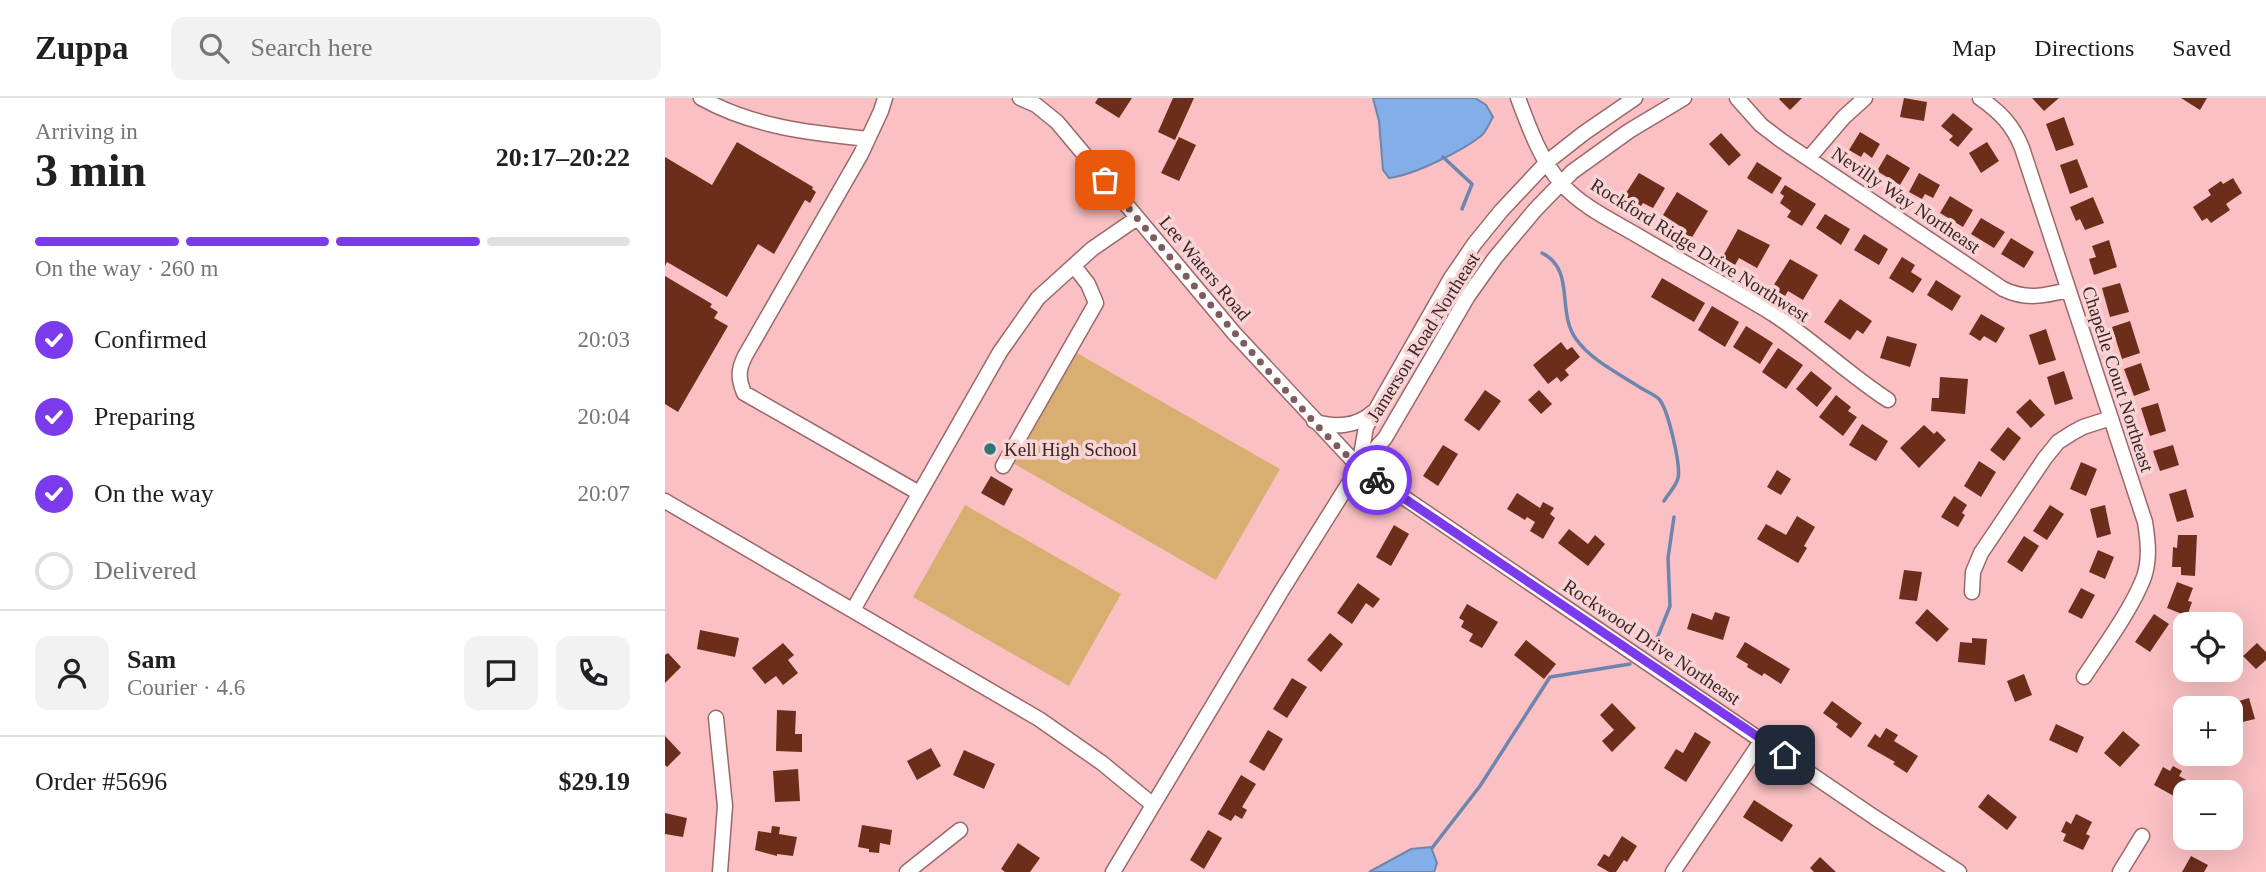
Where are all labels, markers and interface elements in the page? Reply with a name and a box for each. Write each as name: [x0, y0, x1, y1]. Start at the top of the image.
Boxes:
search box: [171, 17, 661, 80]
icon: search: [195, 29, 233, 67]
text: Zuppa: [35, 30, 129, 66]
text: Search here: [251, 33, 373, 62]
text: Map: [1952, 35, 1996, 61]
text: Directions: [2034, 35, 2134, 61]
text: Saved: [2172, 35, 2231, 61]
text: Arriving in: [35, 119, 138, 144]
text: 20:17–20:22: [496, 143, 630, 172]
street label: Nevilly Way Northeast: [1828, 143, 1985, 258]
text: 3 min: [35, 145, 146, 196]
pin: [1075, 150, 1135, 210]
icon: bag: [1086, 161, 1124, 199]
street label: Rockford Ridge Drive Northwest: [1587, 174, 1814, 327]
street label: Lee Waters Road: [1155, 211, 1255, 325]
street label: Jamerson Road Northeast: [1362, 248, 1484, 425]
text: On the way · 260 m: [35, 256, 218, 281]
street label: Chapelle Court Northeast: [2078, 283, 2158, 475]
icon: check: [35, 321, 73, 359]
text: Confirmed: [94, 325, 207, 354]
text: 20:03: [578, 327, 630, 352]
icon: check: [35, 398, 73, 436]
text: Preparing: [94, 402, 195, 431]
text: 20:04: [578, 404, 630, 429]
place label: Kell High School: [1004, 439, 1137, 460]
marker: Kell High School: [982, 441, 998, 457]
courier: [1342, 445, 1412, 515]
icon: bike: [1358, 461, 1396, 499]
icon: check: [35, 475, 73, 513]
text: On the way: [94, 479, 214, 508]
text: 20:07: [578, 481, 630, 506]
text: Delivered: [94, 556, 197, 585]
street label: Rockwood Drive Northeast: [1560, 575, 1745, 710]
map controls: [2173, 612, 2243, 850]
button: locate: [2173, 612, 2243, 682]
button: person: [35, 636, 109, 710]
button: chat: [464, 636, 538, 710]
button: phone: [556, 636, 630, 710]
text: Sam: [127, 645, 176, 674]
text: Courier · 4.6: [127, 675, 245, 700]
button: +: [2173, 696, 2243, 766]
pin: [1755, 725, 1815, 785]
icon: home: [1766, 736, 1804, 774]
text: Order #5696: [35, 767, 167, 796]
text: $29.19: [559, 767, 630, 796]
button: −: [2173, 780, 2243, 850]

